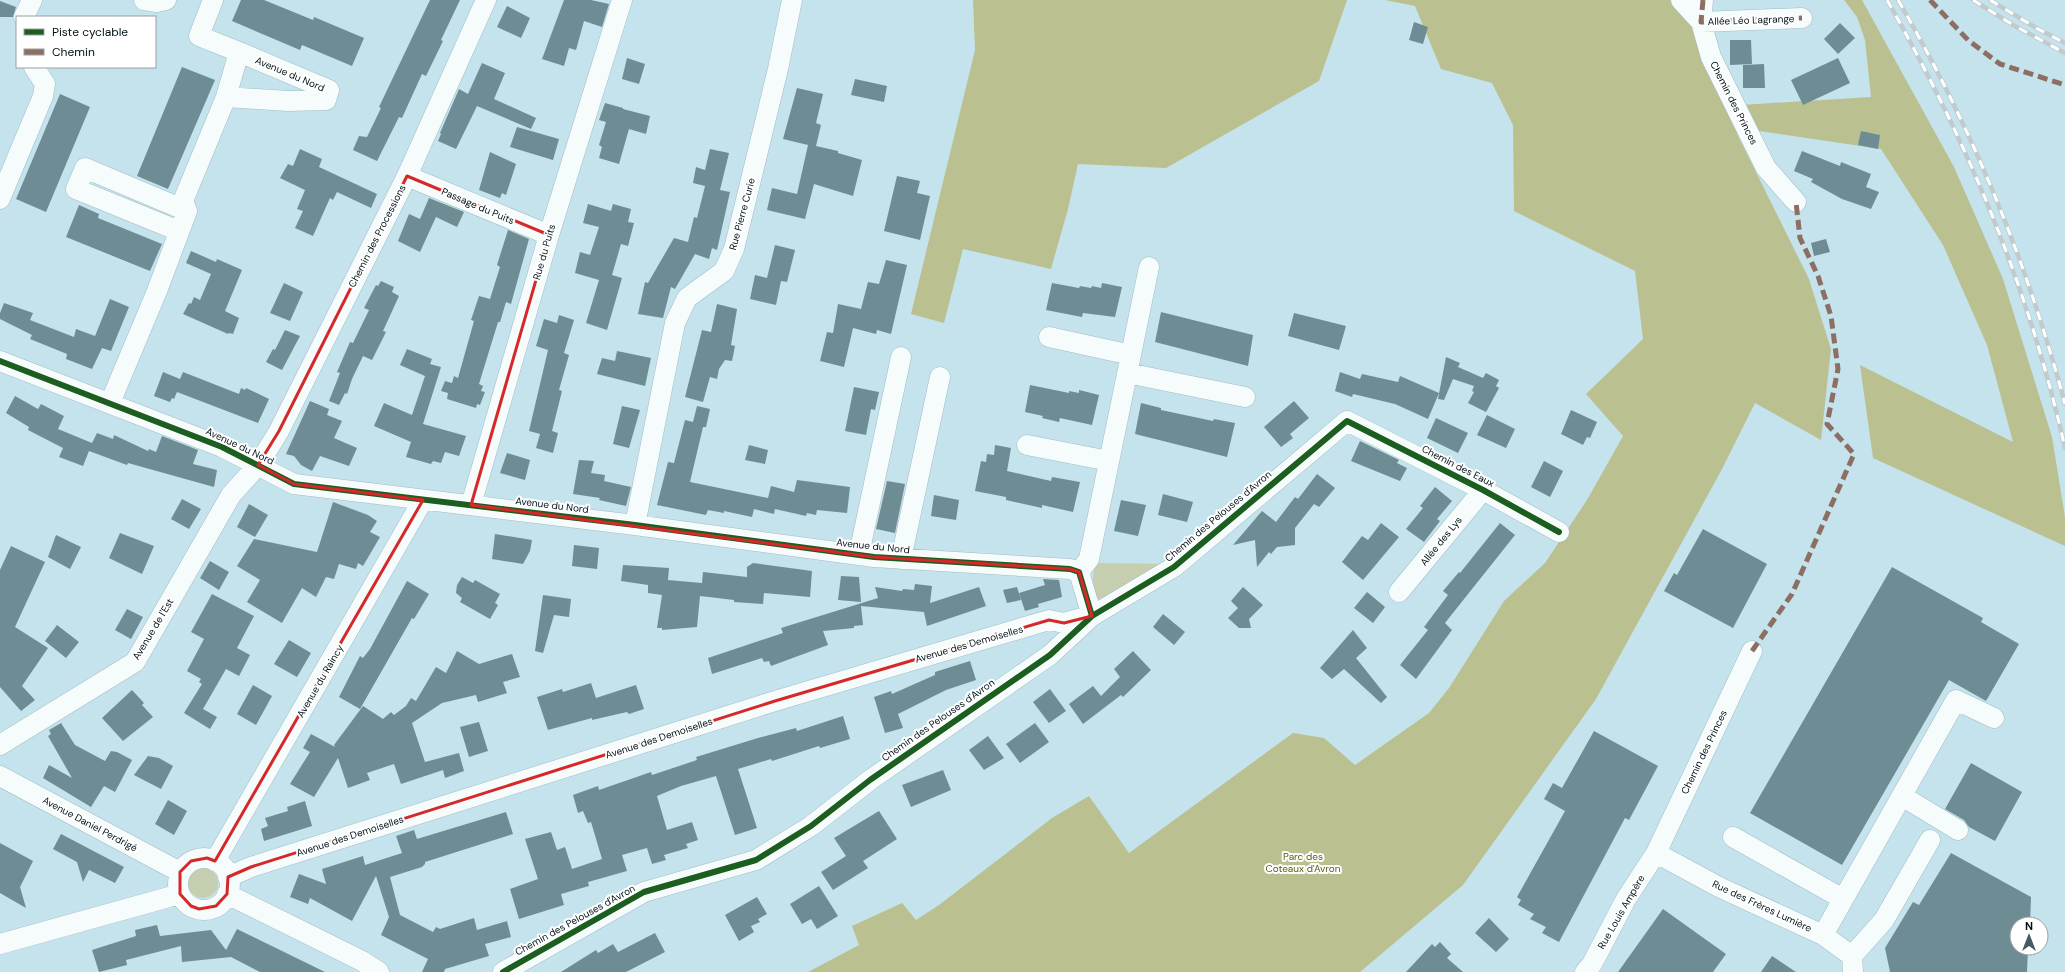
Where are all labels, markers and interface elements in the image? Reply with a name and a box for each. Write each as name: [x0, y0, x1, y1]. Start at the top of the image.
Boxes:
street label: Allée Léo Lagrange: [1707, 12, 1795, 28]
legend: [16, 16, 156, 68]
text: Piste cyclable: [52, 24, 128, 40]
text: Chemin: [52, 44, 95, 60]
street label: Avenue du Nord: [253, 54, 327, 94]
street label: Chemin des Princes: [1707, 59, 1761, 147]
street label: Rue Pierre Curie: [726, 176, 758, 251]
street label: Chemin des Processions: [345, 182, 409, 290]
street label: Passage du Puits: [440, 185, 516, 227]
street label: Rue du Puits: [530, 223, 558, 281]
street label: Avenue du Nord: [204, 424, 276, 468]
street label: Chemin des Eaux: [1420, 442, 1496, 490]
street label: Chemin des Pelouses d'Avron: [1162, 467, 1274, 564]
street label: Avenue du Nord: [515, 494, 589, 516]
street label: Allée des Lys: [1417, 514, 1465, 568]
street label: Avenue du Nord: [836, 536, 910, 556]
street label: Avenue de l'Est: [130, 596, 176, 662]
street label: Avenue des Demoiselles: [913, 622, 1025, 666]
street label: Avenue du Raincy: [294, 642, 346, 720]
street label: Chemin des Pelouses d'Avron: [879, 676, 997, 764]
street label: Chemin des Princes: [1678, 708, 1730, 796]
street label: Avenue des Demoiselles: [604, 715, 714, 761]
street label: Avenue Daniel Perdrigé: [40, 793, 140, 855]
street label: Avenue des Demoiselles: [295, 813, 405, 859]
park label: Parc des Coteaux d'Avron: [1266, 850, 1341, 875]
street label: Rue Louis Ampère: [1594, 872, 1648, 951]
street label: Rue des Frères Lumière: [1710, 877, 1814, 935]
street label: Chemin des Pelouses d'Avron: [513, 881, 638, 958]
north arrow: [2009, 916, 2049, 956]
text: N: [2025, 919, 2033, 933]

